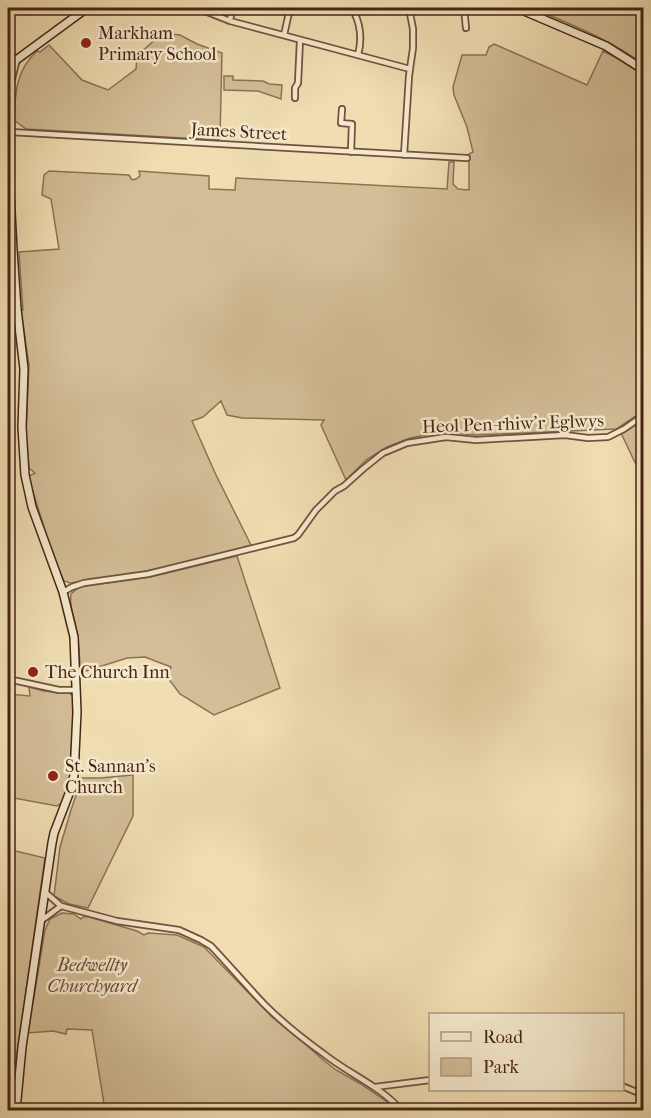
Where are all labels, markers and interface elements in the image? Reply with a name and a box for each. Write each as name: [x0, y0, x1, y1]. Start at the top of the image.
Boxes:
place label: Markham Primary School: [98, 23, 217, 65]
marker: Markham Primary School: [79, 36, 93, 50]
street label: James Street: [188, 119, 288, 145]
street label: Heol Pen-rhiw'r Eglwys: [422, 410, 605, 438]
place label: The Church Inn: [45, 662, 170, 683]
marker: The Church Inn: [26, 665, 40, 679]
place label: St. Sannan's Church: [65, 756, 156, 798]
marker: St. Sannan's Church: [46, 769, 60, 783]
park label: Bedwellty Churchyard: [47, 955, 140, 997]
legend: [429, 1013, 624, 1091]
text: Road: [483, 1027, 523, 1048]
text: Park: [483, 1057, 520, 1078]

